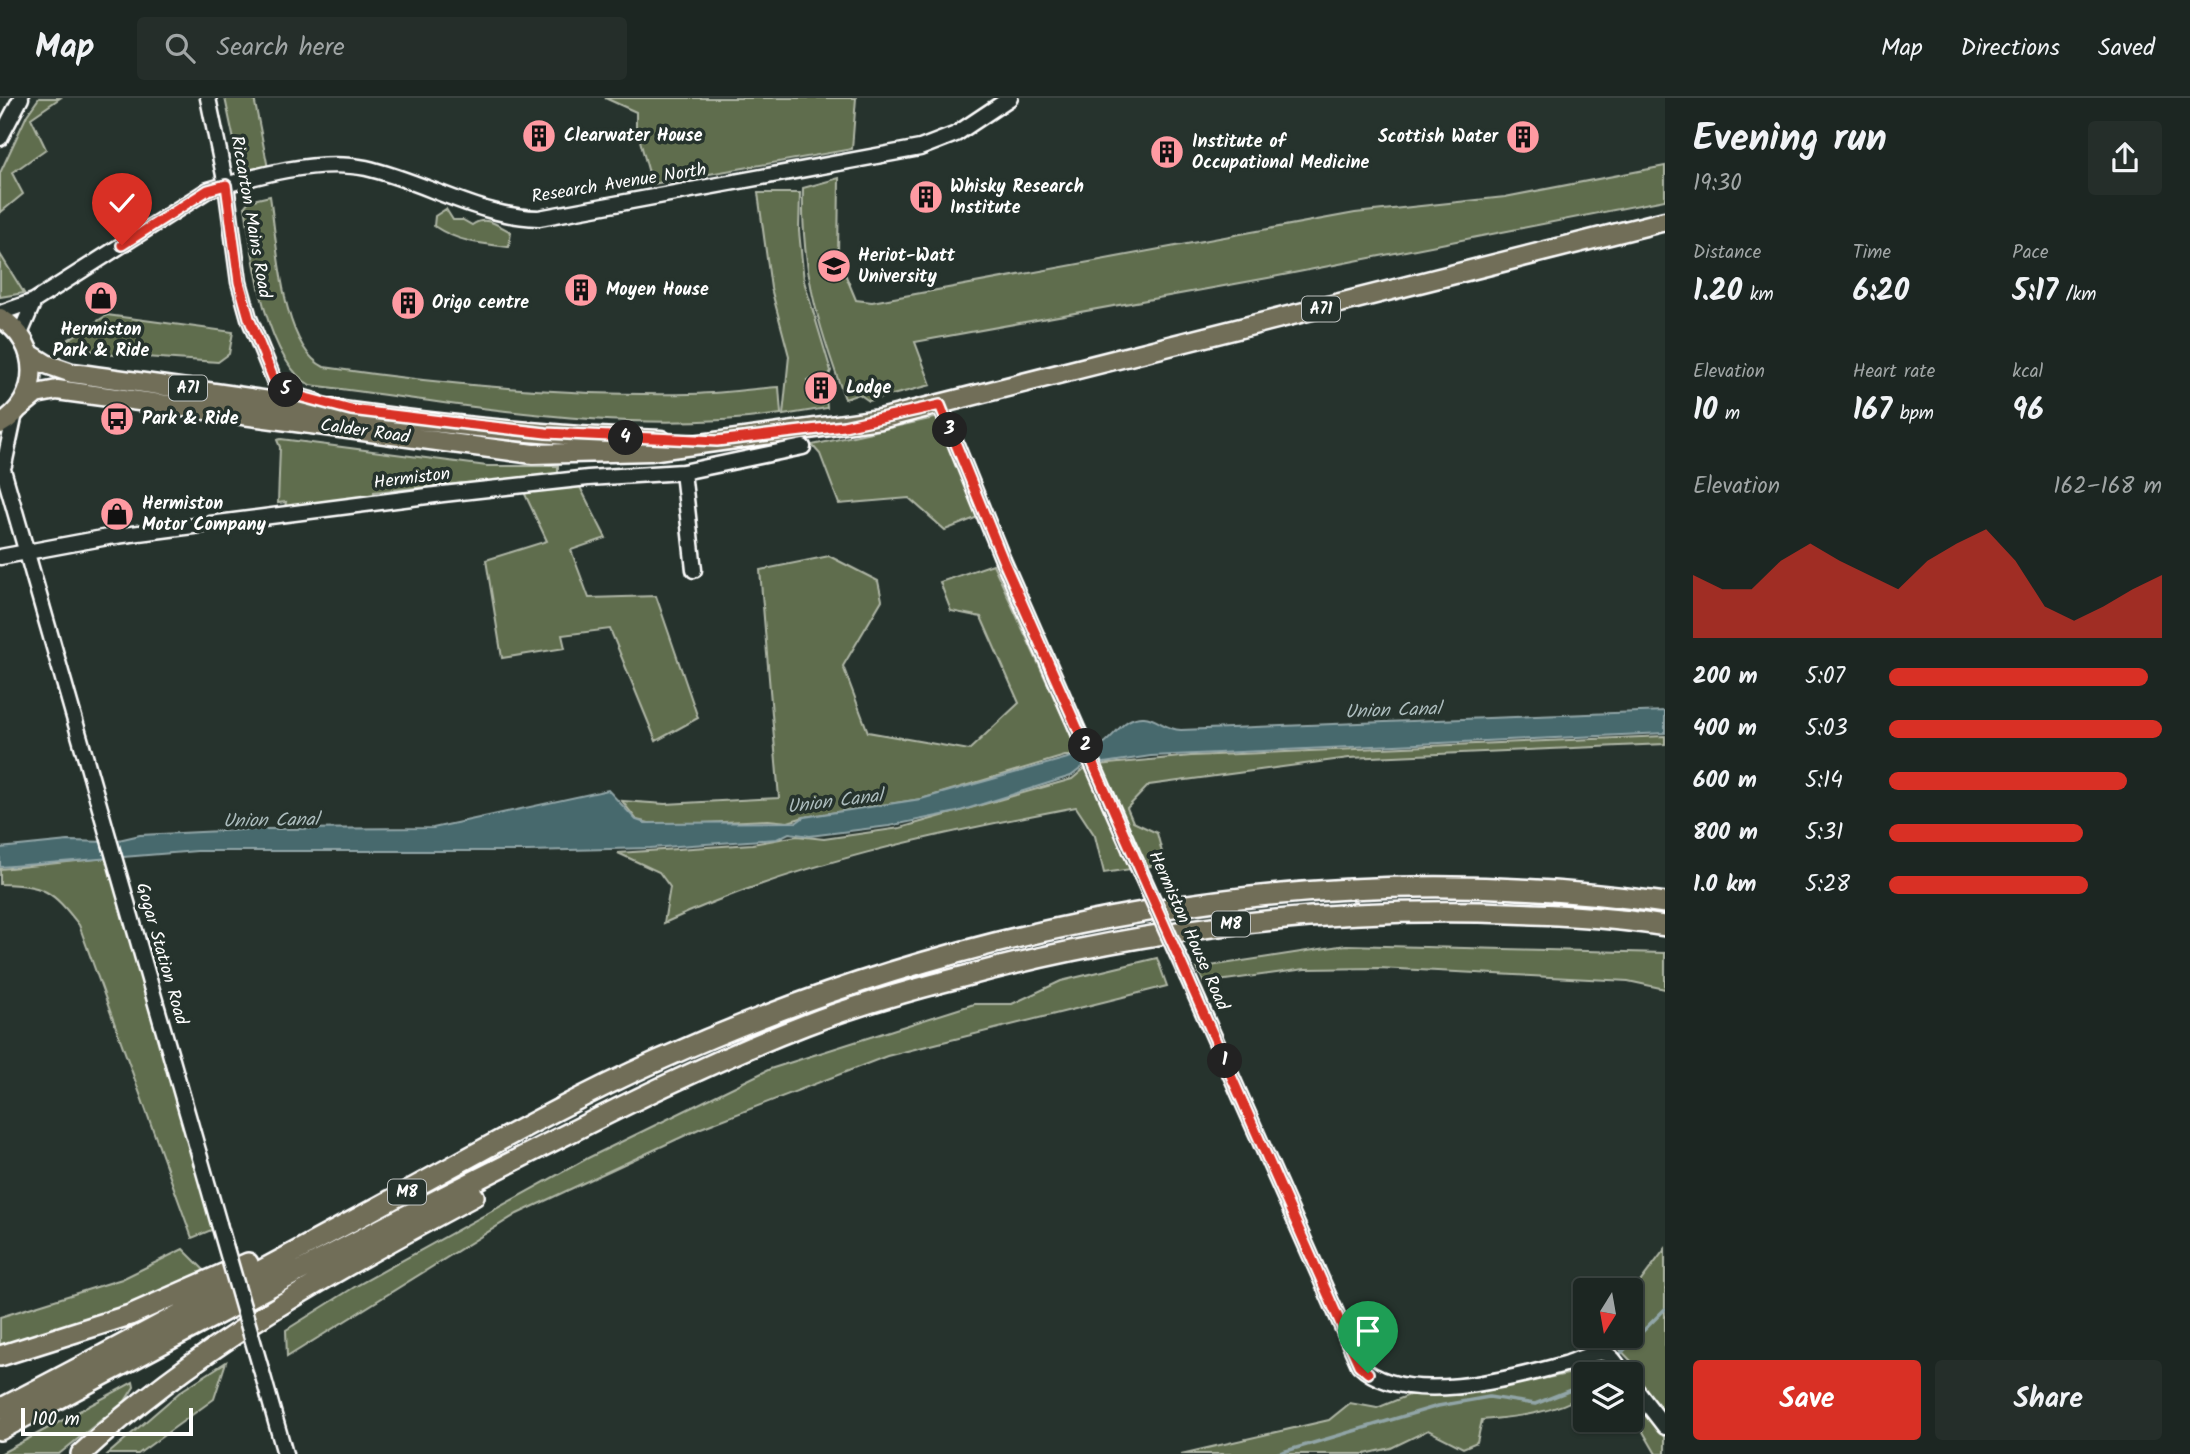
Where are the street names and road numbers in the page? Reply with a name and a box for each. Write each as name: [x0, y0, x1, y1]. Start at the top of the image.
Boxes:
street label: Riccarton Mains Road: [221, 133, 279, 302]
street label: Research Avenue North: [529, 156, 709, 212]
road number: A71: [1302, 296, 1340, 322]
road number: A71: [169, 376, 207, 400]
street label: Calder Road: [318, 411, 413, 453]
street label: Hermiston: [372, 460, 452, 498]
street label: Hermiston House Road: [1140, 846, 1237, 1017]
street label: Gogar Station Road: [127, 880, 195, 1029]
road number: M8: [1212, 912, 1250, 936]
road number: M8: [388, 1180, 426, 1204]

